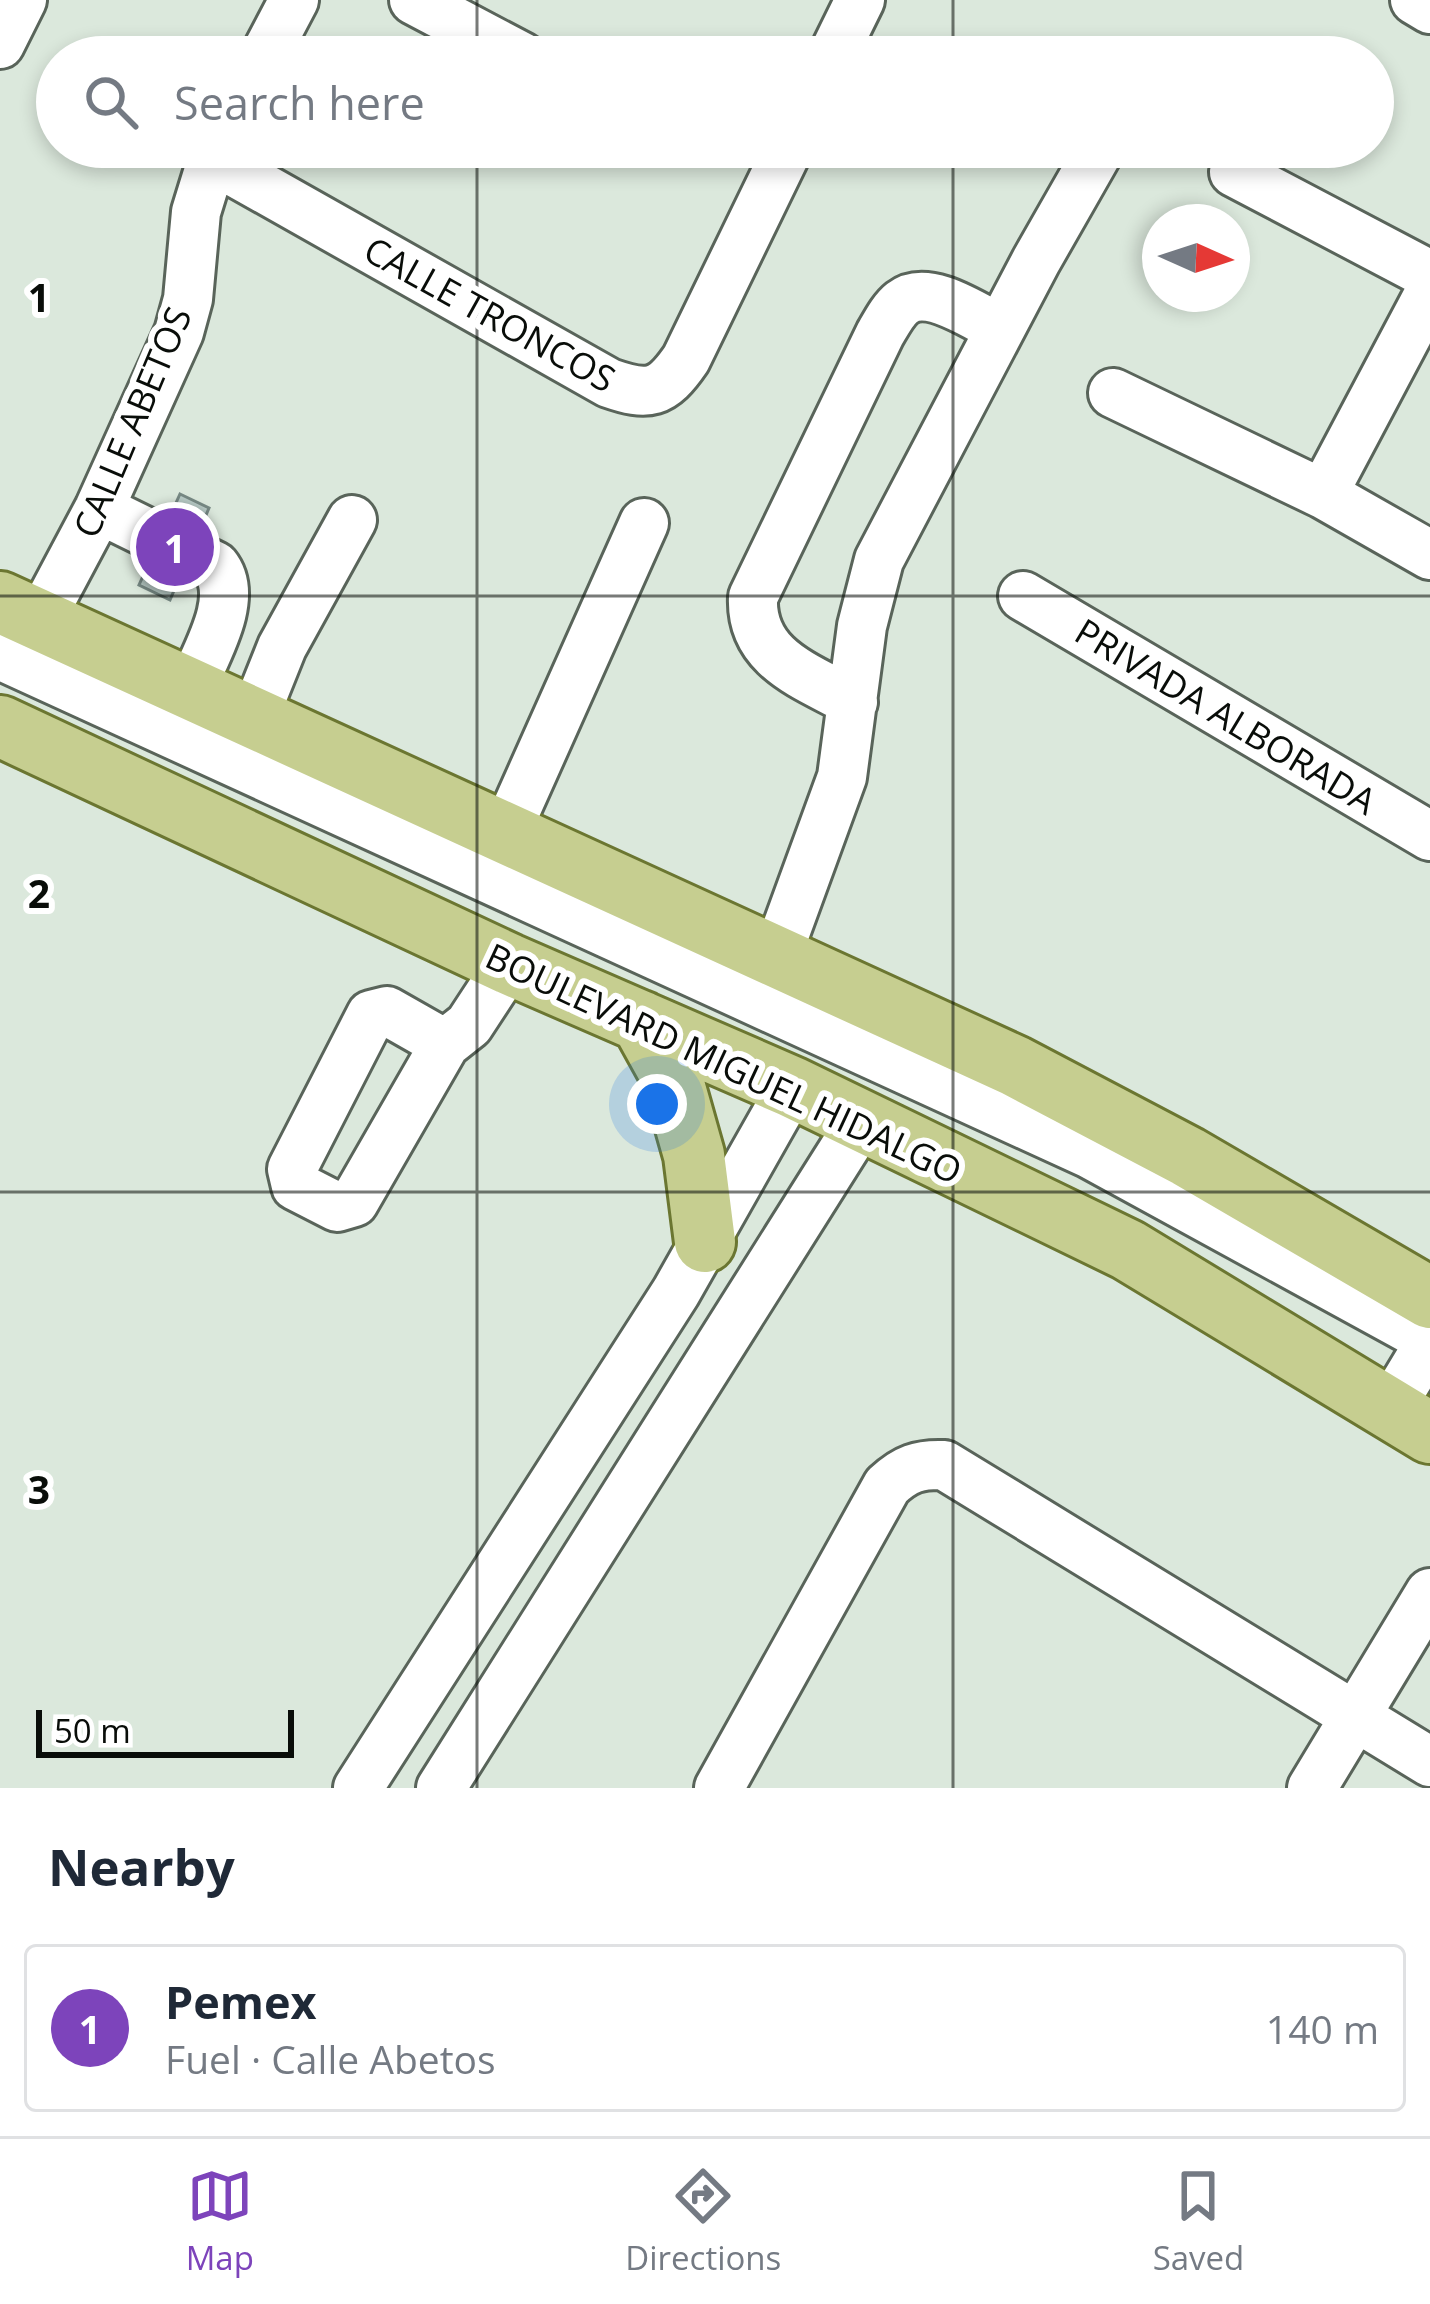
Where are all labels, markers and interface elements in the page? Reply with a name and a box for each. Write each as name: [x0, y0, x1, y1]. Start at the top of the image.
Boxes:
search box: [36, 36, 1394, 168]
icon: search: [78, 69, 144, 135]
text: Search here: [174, 72, 425, 133]
north arrow: [1142, 204, 1250, 312]
street label: CALLE TRONCOS: [356, 225, 624, 403]
text: 1: [28, 270, 50, 323]
street label: CALLE ABETOS: [61, 299, 203, 545]
pin: 1: [136, 502, 214, 592]
street label: PRIVADA ALBORADA: [1066, 607, 1386, 825]
text: 2: [28, 866, 50, 919]
street label: BOULEVARD MIGUEL HIDALGO: [478, 931, 970, 1195]
your location: [627, 1074, 687, 1134]
text: 3: [28, 1462, 50, 1515]
scale bar: [36, 1704, 294, 1757]
text: 50 m: [54, 1708, 131, 1753]
text: Nearby: [48, 1831, 235, 1901]
text: Pemex: [165, 1971, 317, 2032]
text: 1: [79, 2002, 101, 2055]
text: 140 m: [1266, 2002, 1379, 2055]
text: Fuel · Calle Abetos: [165, 2032, 496, 2085]
tab: Map: [186, 2163, 254, 2280]
tab: Directions: [625, 2163, 781, 2280]
tab: Saved: [1153, 2163, 1244, 2280]

